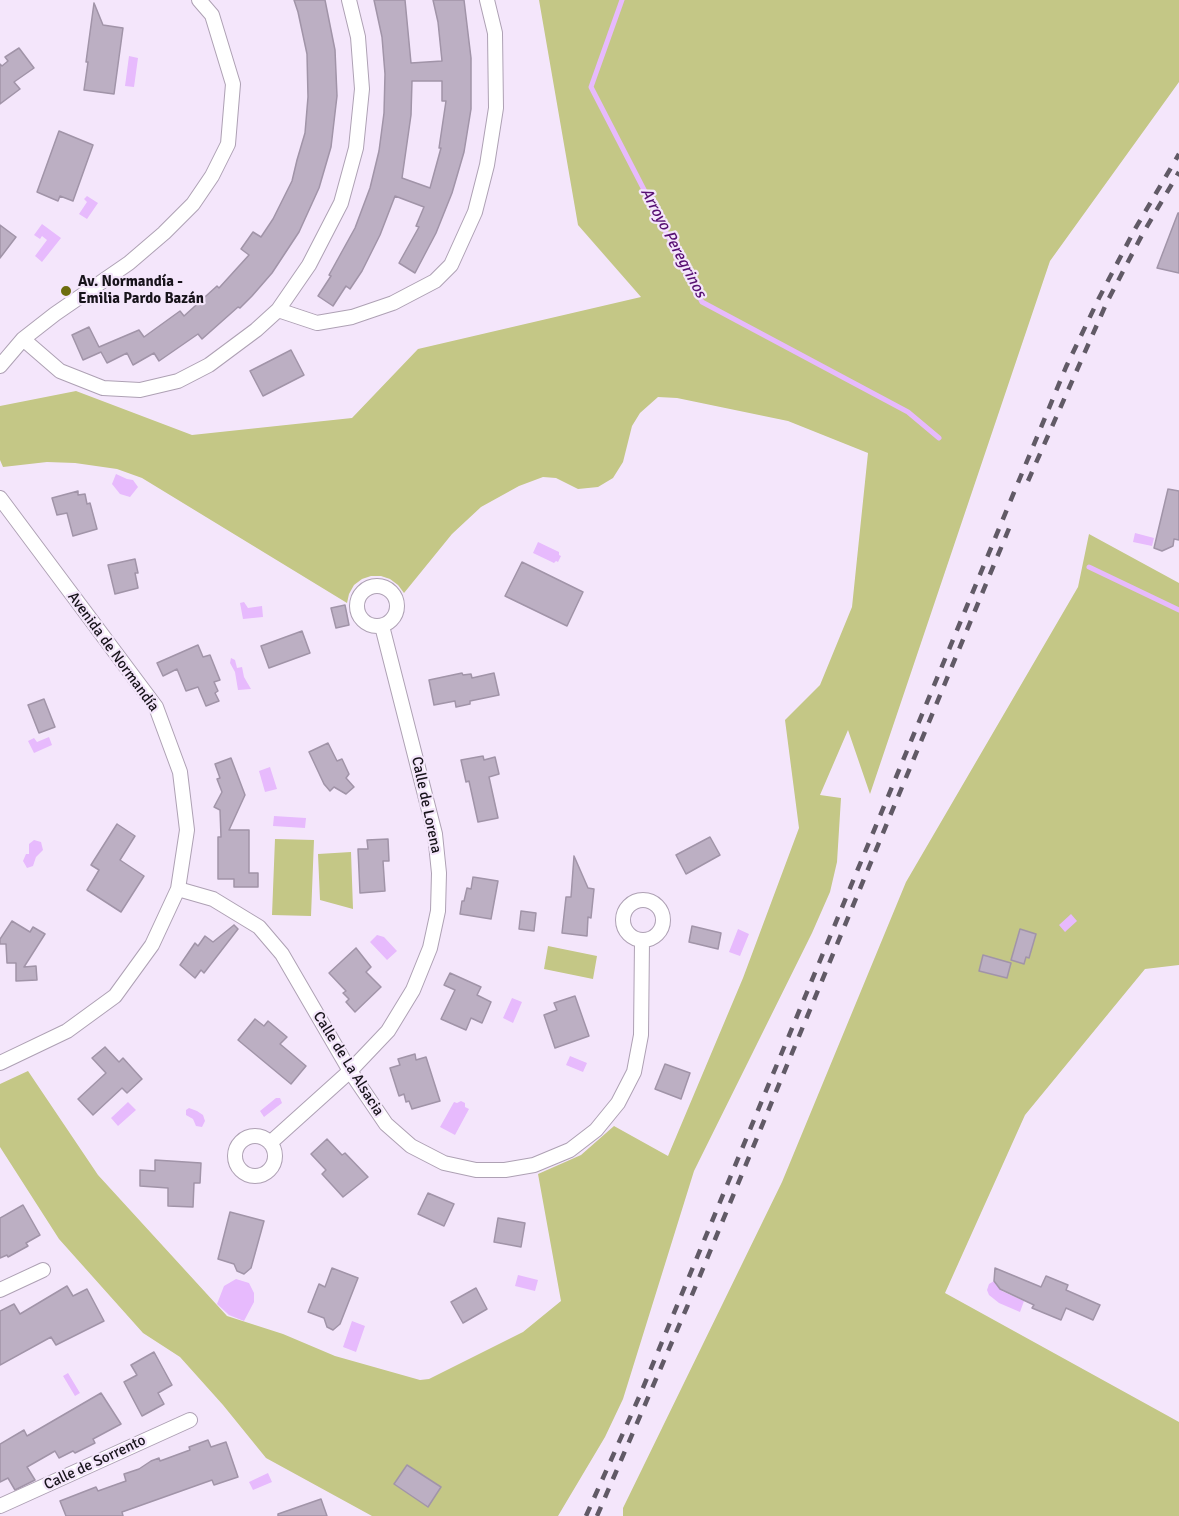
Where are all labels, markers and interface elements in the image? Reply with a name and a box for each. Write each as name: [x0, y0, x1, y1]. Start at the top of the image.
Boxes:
water label: Arroyo Peregrinos: [636, 185, 710, 301]
place label: Av. Normandía - Emilia Pardo Bazán: [78, 273, 204, 308]
marker: Av. Normandía - Emilia Pardo Bazán: [59, 284, 73, 298]
street label: Avenida de Normandía: [63, 589, 163, 715]
street label: Calle de Lorena: [407, 755, 445, 855]
street label: Calle de La Alsacia: [309, 1009, 387, 1119]
street label: Calle de Sorrento: [41, 1432, 149, 1494]

